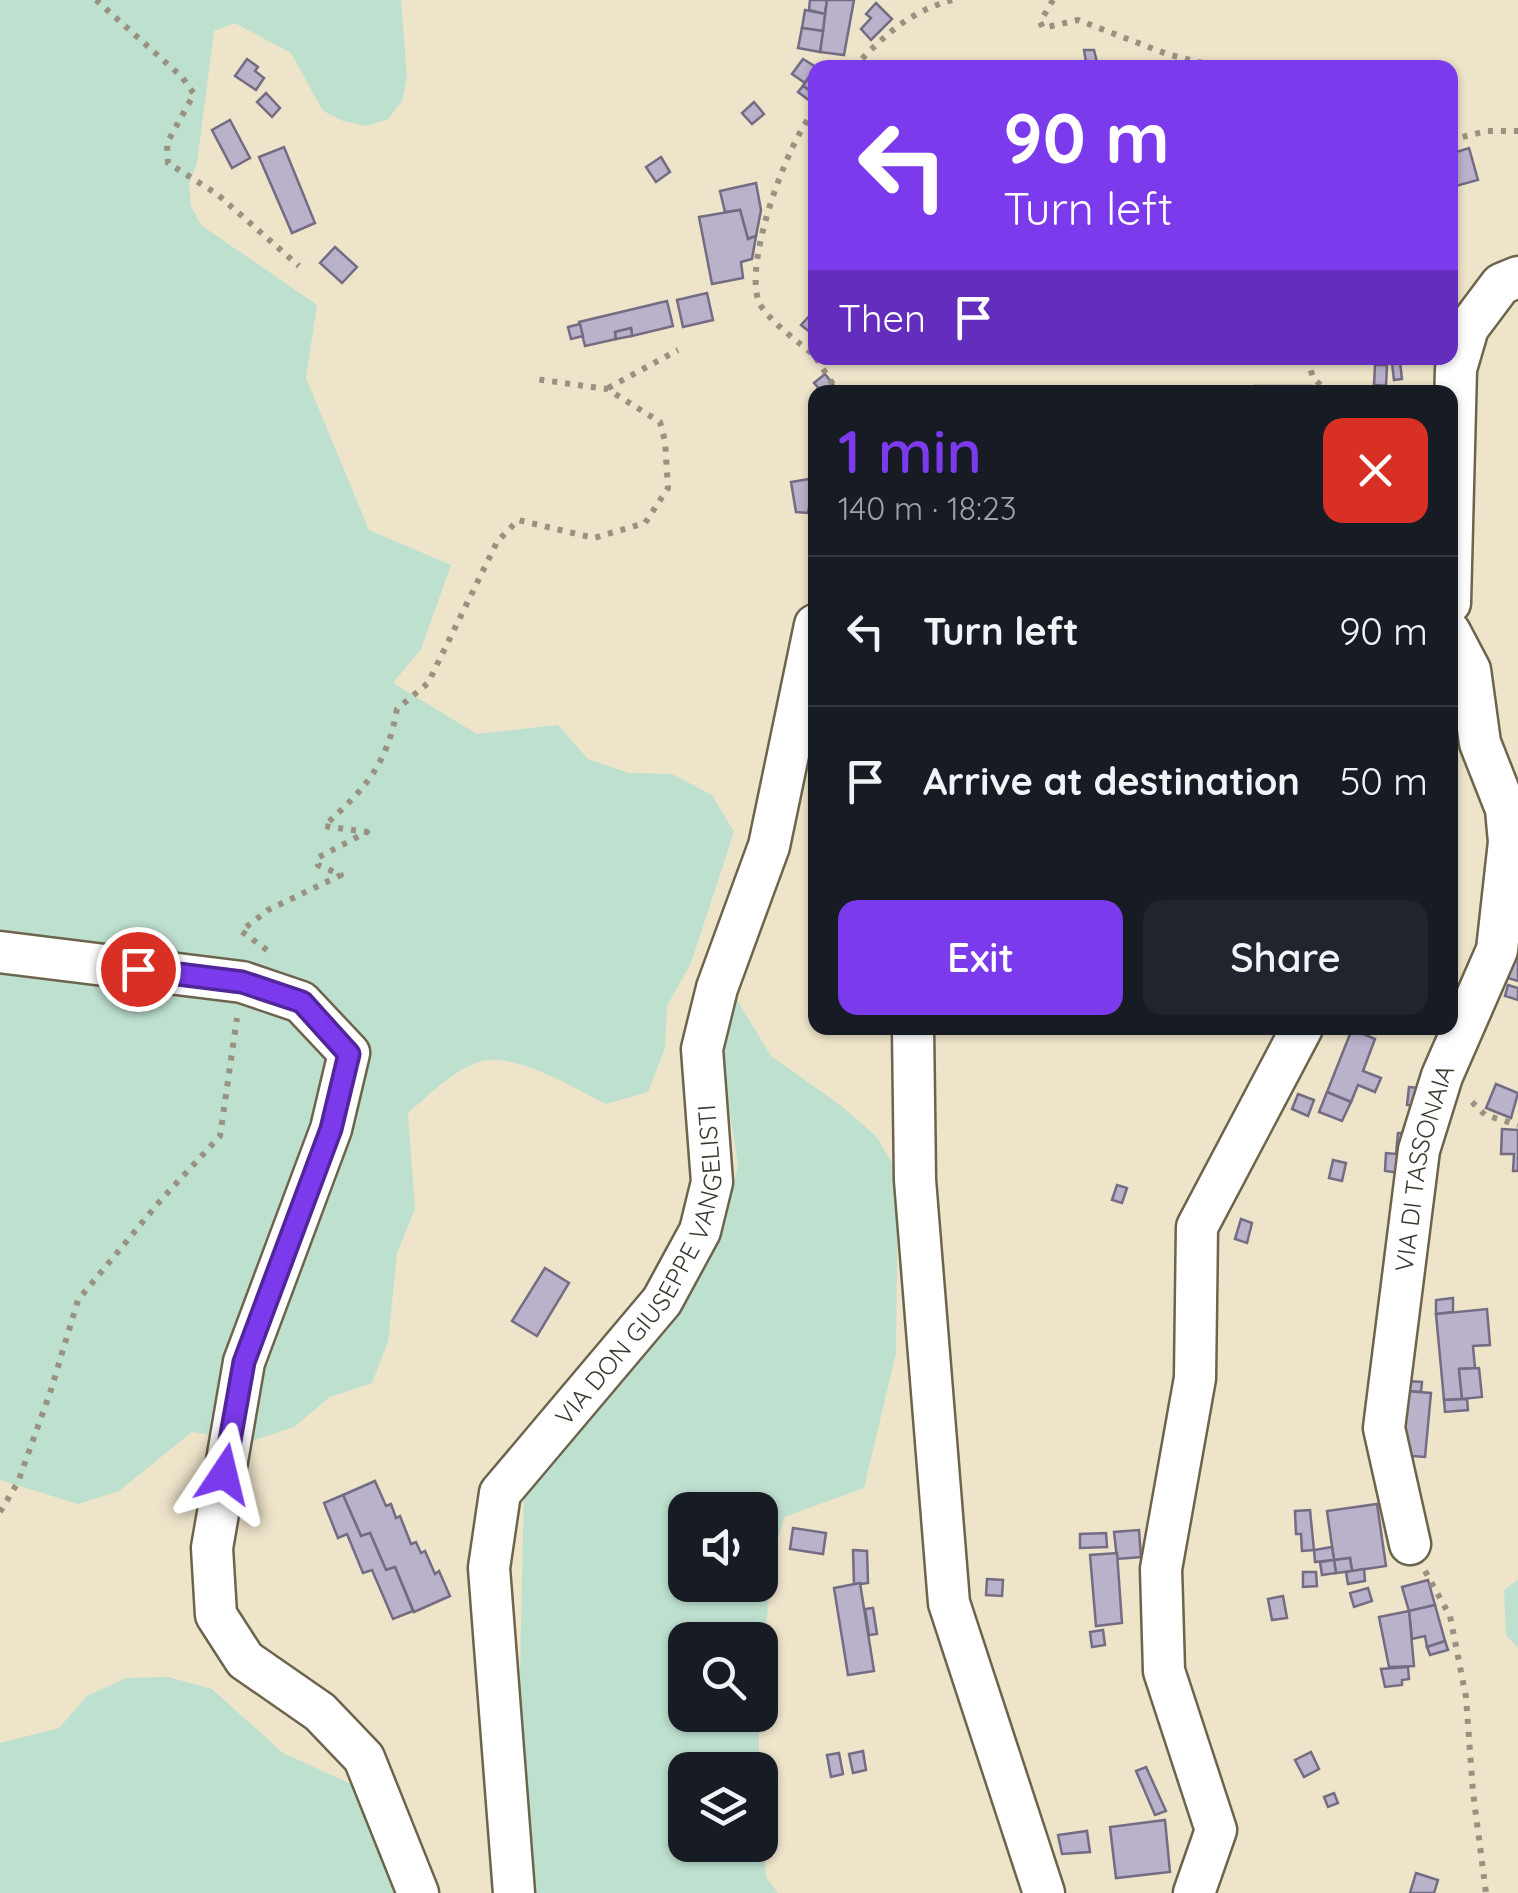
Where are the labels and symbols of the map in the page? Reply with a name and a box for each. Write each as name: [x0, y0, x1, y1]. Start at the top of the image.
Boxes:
pin: [96, 927, 181, 1012]
street label: VIA DI TASSONAIA: [1388, 1059, 1460, 1274]
street label: VIA DON GIUSEPPE VANGELISTI: [548, 1104, 729, 1431]
position arrow: [172, 1422, 276, 1526]

